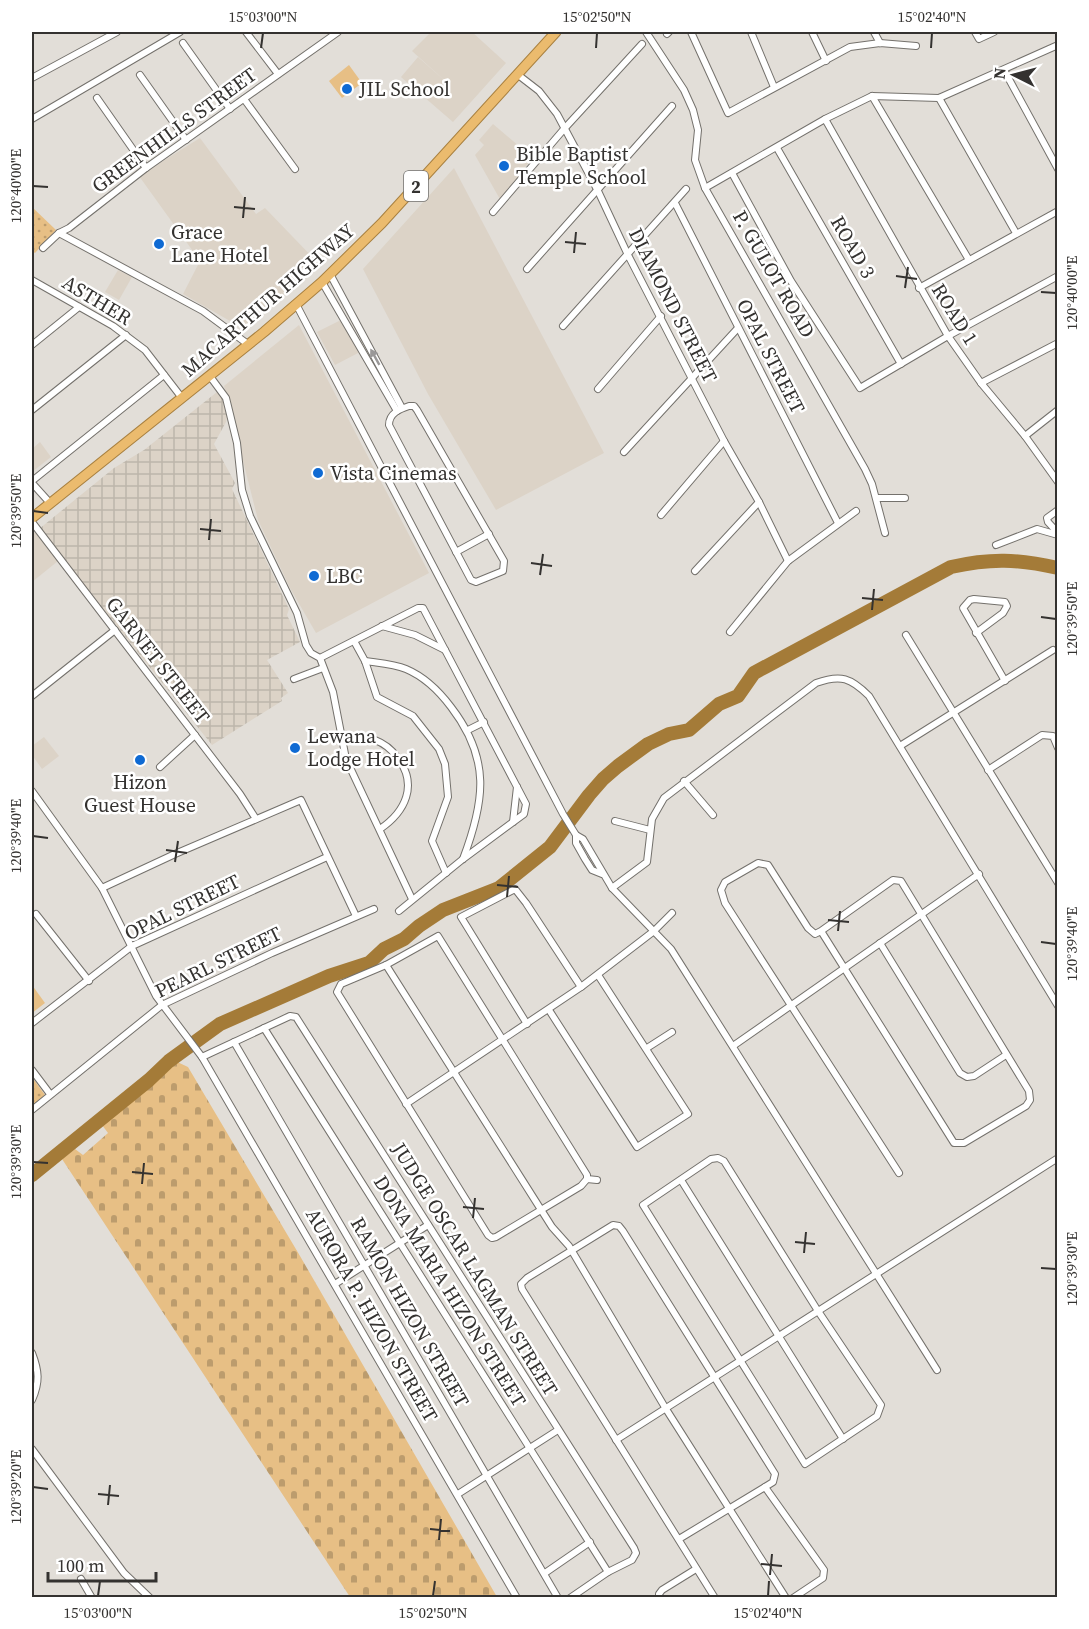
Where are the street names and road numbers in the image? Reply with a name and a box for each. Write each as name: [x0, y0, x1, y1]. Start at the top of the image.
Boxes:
street label: GREENHILLS STREET: [86, 61, 262, 199]
road number: 2: [404, 171, 428, 201]
street label: P. GULOT ROAD: [726, 205, 822, 343]
street label: ROAD 3: [824, 211, 882, 283]
street label: MACARTHUR HIGHWAY: [175, 217, 361, 383]
street label: DIAMOND STREET: [622, 223, 724, 387]
street label: ASTHER: [57, 268, 137, 332]
street label: ROAD 1: [925, 278, 985, 350]
street label: OPAL STREET: [730, 294, 812, 418]
street label: GARNET STREET: [100, 591, 216, 729]
street label: OPAL STREET: [120, 867, 244, 947]
street label: PEARL STREET: [150, 919, 286, 1005]
street label: JUDGE OSCAR LAGMAN STREET: [385, 1136, 565, 1401]
street label: DONA MARIA HIZON STREET: [367, 1170, 533, 1412]
street label: AURORA P. HIZON STREET: [299, 1203, 445, 1427]
street label: RAMON HIZON STREET: [344, 1212, 476, 1412]

